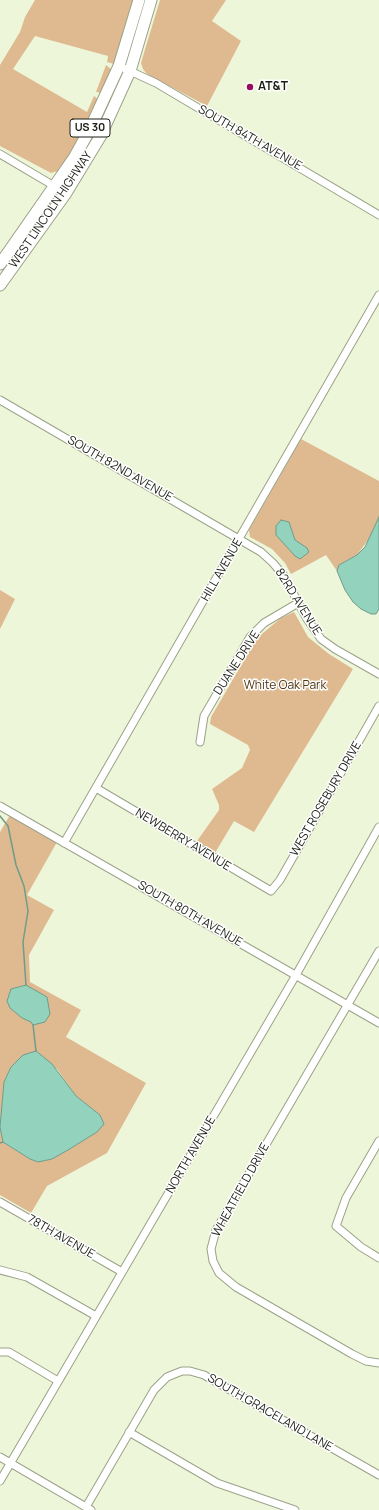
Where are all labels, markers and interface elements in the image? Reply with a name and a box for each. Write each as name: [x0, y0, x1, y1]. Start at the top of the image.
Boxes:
place label: AT&T: [258, 80, 288, 94]
marker: AT&T: [245, 82, 255, 92]
street label: SOUTH 84TH AVENUE: [195, 102, 305, 174]
road number: US 30: [70, 119, 110, 137]
street label: WEST LINCOLN HIGHWAY: [7, 149, 95, 271]
street label: SOUTH 82ND AVENUE: [65, 433, 175, 505]
street label: HILL AVENUE: [198, 536, 246, 604]
street label: 82RD AVENUE: [272, 566, 324, 638]
street label: DUANE DRIVE: [211, 628, 263, 698]
park label: White Oak Park: [244, 679, 326, 693]
street label: WEST ROSEBURY DRIVE: [287, 739, 365, 859]
street label: NEWBERRY AVENUE: [133, 806, 233, 874]
street label: SOUTH 80TH AVENUE: [135, 878, 245, 950]
street label: NORTH AVENUE: [163, 1114, 219, 1196]
street label: WHEATFIELD DRIVE: [209, 1141, 273, 1239]
street label: 78TH AVENUE: [25, 1212, 97, 1262]
street label: SOUTH GRACELAND LANE: [205, 1371, 335, 1455]

